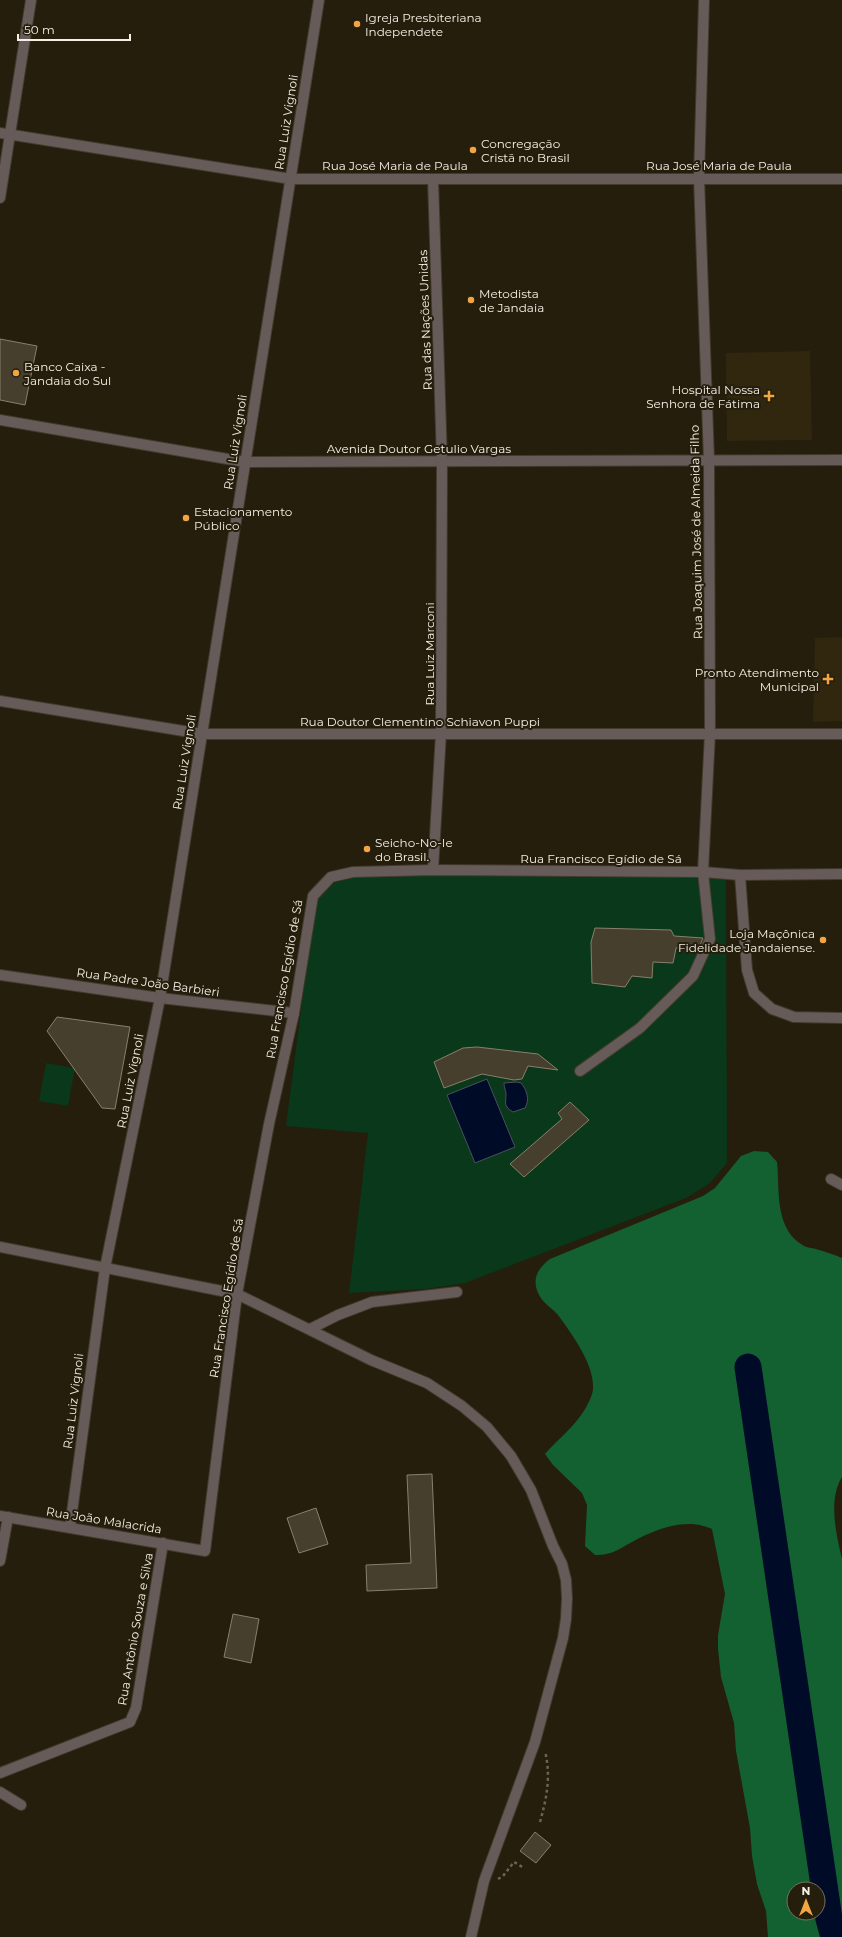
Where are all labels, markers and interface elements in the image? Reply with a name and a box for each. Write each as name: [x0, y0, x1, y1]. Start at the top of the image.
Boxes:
place label: Igreja Presbiteriana Independete: [365, 10, 482, 39]
scale bar: [18, 16, 130, 42]
marker: Igreja Presbiteriana Independete: [352, 19, 362, 29]
text: 50 m: [24, 22, 55, 37]
street label: Rua Luiz Vignoli: [271, 73, 301, 171]
place label: Concregação Cristã no Brasil: [481, 136, 570, 165]
marker: Concregação Cristã no Brasil: [468, 145, 478, 155]
street label: Rua José Maria de Paula: [322, 158, 468, 173]
street label: Rua José Maria de Paula: [646, 158, 792, 173]
street label: Rua das Nações Unidas: [415, 249, 435, 390]
place label: Metodista de Jandaia: [479, 286, 544, 315]
marker: Metodista de Jandaia: [466, 295, 476, 305]
place label: Banco Caixa - Jandaia do Sul: [23, 359, 111, 388]
marker: Banco Caixa - Jandaia do Sul: [11, 368, 21, 378]
place label: Hospital Nossa Senhora de Fátima: [646, 382, 760, 411]
marker: Hospital Nossa Senhora de Fátima: [763, 390, 775, 402]
street label: Rua Luiz Vignoli: [220, 393, 250, 491]
street label: Rua Joaquim José de Almeida Filho: [687, 425, 705, 639]
street label: Avenida Doutor Getulio Vargas: [327, 441, 511, 456]
place label: Estacionamento Público: [194, 504, 292, 533]
marker: Estacionamento Público: [181, 513, 191, 523]
street label: Rua Luiz Marconi: [422, 602, 437, 706]
place label: Pronto Atendimento Municipal: [695, 665, 819, 694]
marker: Pronto Atendimento Municipal: [822, 673, 834, 685]
street label: Rua Luiz Vignoli: [169, 713, 199, 811]
street label: Rua Doutor Clementino Schiavon Puppi: [300, 714, 540, 729]
place label: Seicho-No-Ie do Brasil.: [375, 835, 453, 864]
marker: Seicho-No-Ie do Brasil.: [362, 844, 372, 854]
street label: Rua Francisco Egídio de Sá: [520, 851, 682, 866]
street label: Rua Francisco Egídio de Sá: [263, 898, 305, 1060]
place label: Loja Maçônica Fidelidade Jandaiense.: [678, 926, 815, 955]
marker: Loja Maçônica Fidelidade Jandaiense.: [818, 935, 828, 945]
street label: Rua Padre João Barbieri: [75, 965, 221, 999]
street label: Rua Luiz Vignoli: [113, 1032, 147, 1130]
street label: Rua Francisco Egídio de Sá: [206, 1217, 246, 1379]
street label: Rua Luiz Vignoli: [60, 1352, 86, 1450]
street label: Rua João Malacrida: [45, 1503, 163, 1537]
street label: Rua Antônio Souza e Silva: [114, 1551, 156, 1707]
north arrow: [786, 1881, 826, 1921]
text: N: [802, 1884, 810, 1898]

